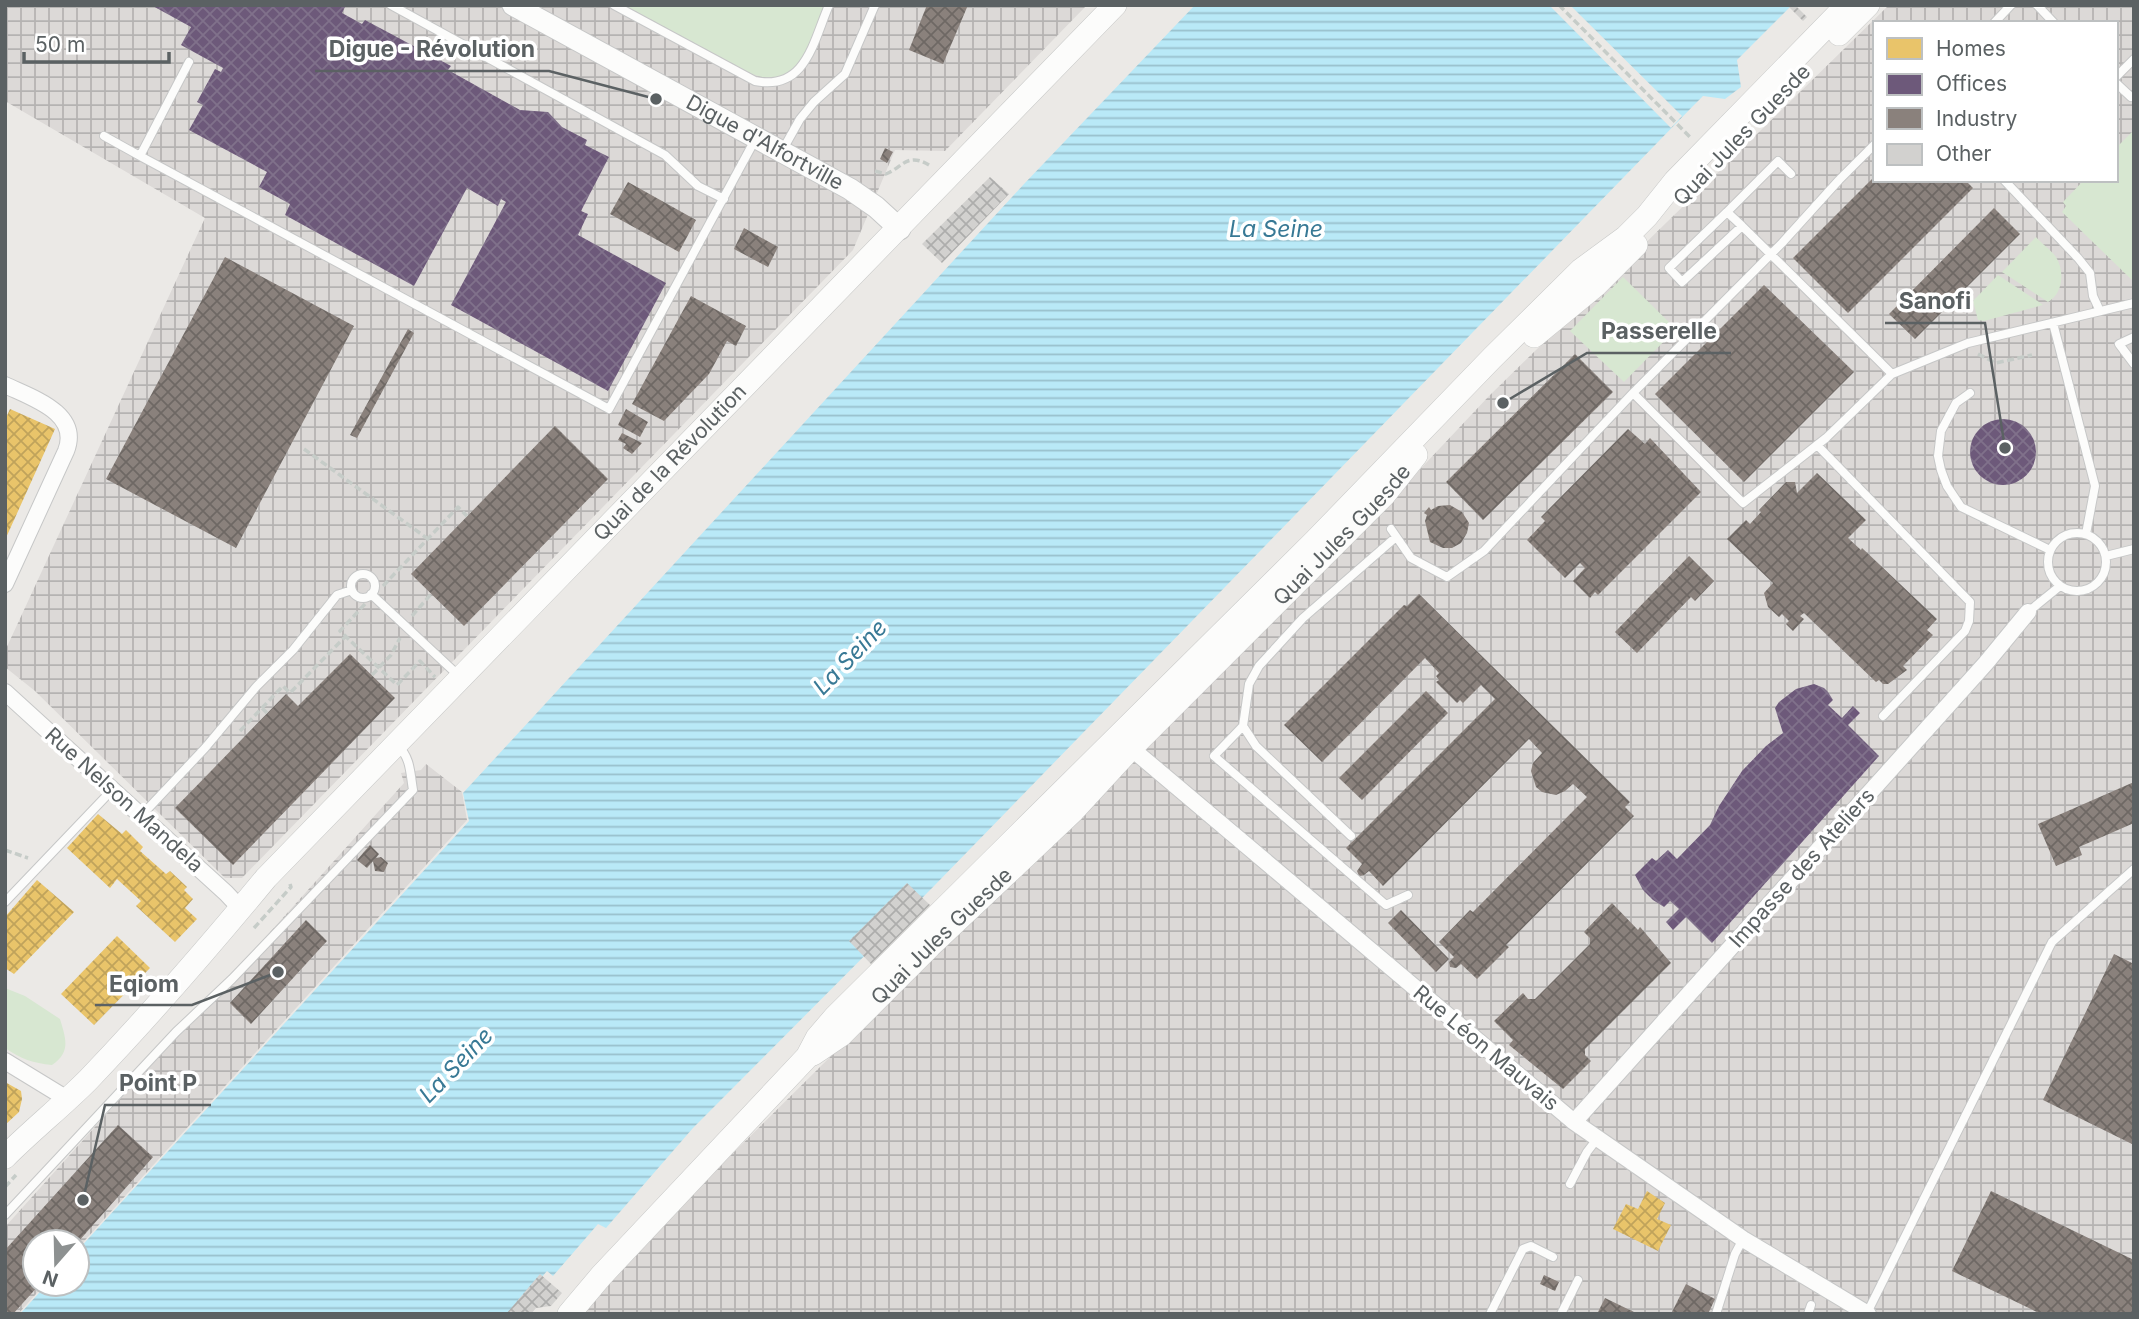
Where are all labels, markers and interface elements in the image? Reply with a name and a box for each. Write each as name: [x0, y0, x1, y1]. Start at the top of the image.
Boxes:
scale bar: [24, 21, 170, 65]
legend: [1873, 21, 2118, 182]
callout: Digue - Révolution: [315, 27, 549, 71]
text: 50 m: [35, 32, 85, 57]
text: Digue - Révolution: [329, 35, 535, 63]
text: Homes: [1936, 36, 2006, 61]
street label: Quai Jules Guesde: [1668, 59, 1815, 210]
text: Offices: [1936, 71, 2007, 96]
street label: Digue d'Alfortville: [682, 89, 848, 195]
text: Industry: [1936, 106, 2018, 131]
text: Other: [1936, 141, 1992, 166]
water label: La Seine: [1229, 215, 1323, 243]
callout: Sanofi: [1885, 279, 1985, 323]
text: Sanofi: [1899, 287, 1971, 315]
callout: Passerelle: [1587, 309, 1731, 353]
text: Passerelle: [1601, 317, 1717, 345]
street label: Quai de la Révolution: [588, 379, 751, 546]
street label: Quai Jules Guesde: [1268, 459, 1416, 610]
water label: La Seine: [807, 613, 893, 701]
street label: Rue Nelson Mandela: [40, 722, 209, 877]
street label: Impasse des Ateliers: [1724, 783, 1880, 952]
street label: Quai Jules Guesde: [866, 862, 1017, 1010]
callout: Eqiom: [95, 961, 192, 1005]
text: Eqiom: [109, 970, 179, 998]
street label: Rue Léon Mauvais: [1409, 980, 1564, 1116]
water label: La Seine: [413, 1021, 499, 1109]
callout: Point P: [105, 1061, 211, 1105]
text: Point P: [119, 1069, 197, 1097]
north arrow: [21, 1228, 91, 1298]
text: N: [40, 1265, 61, 1292]

